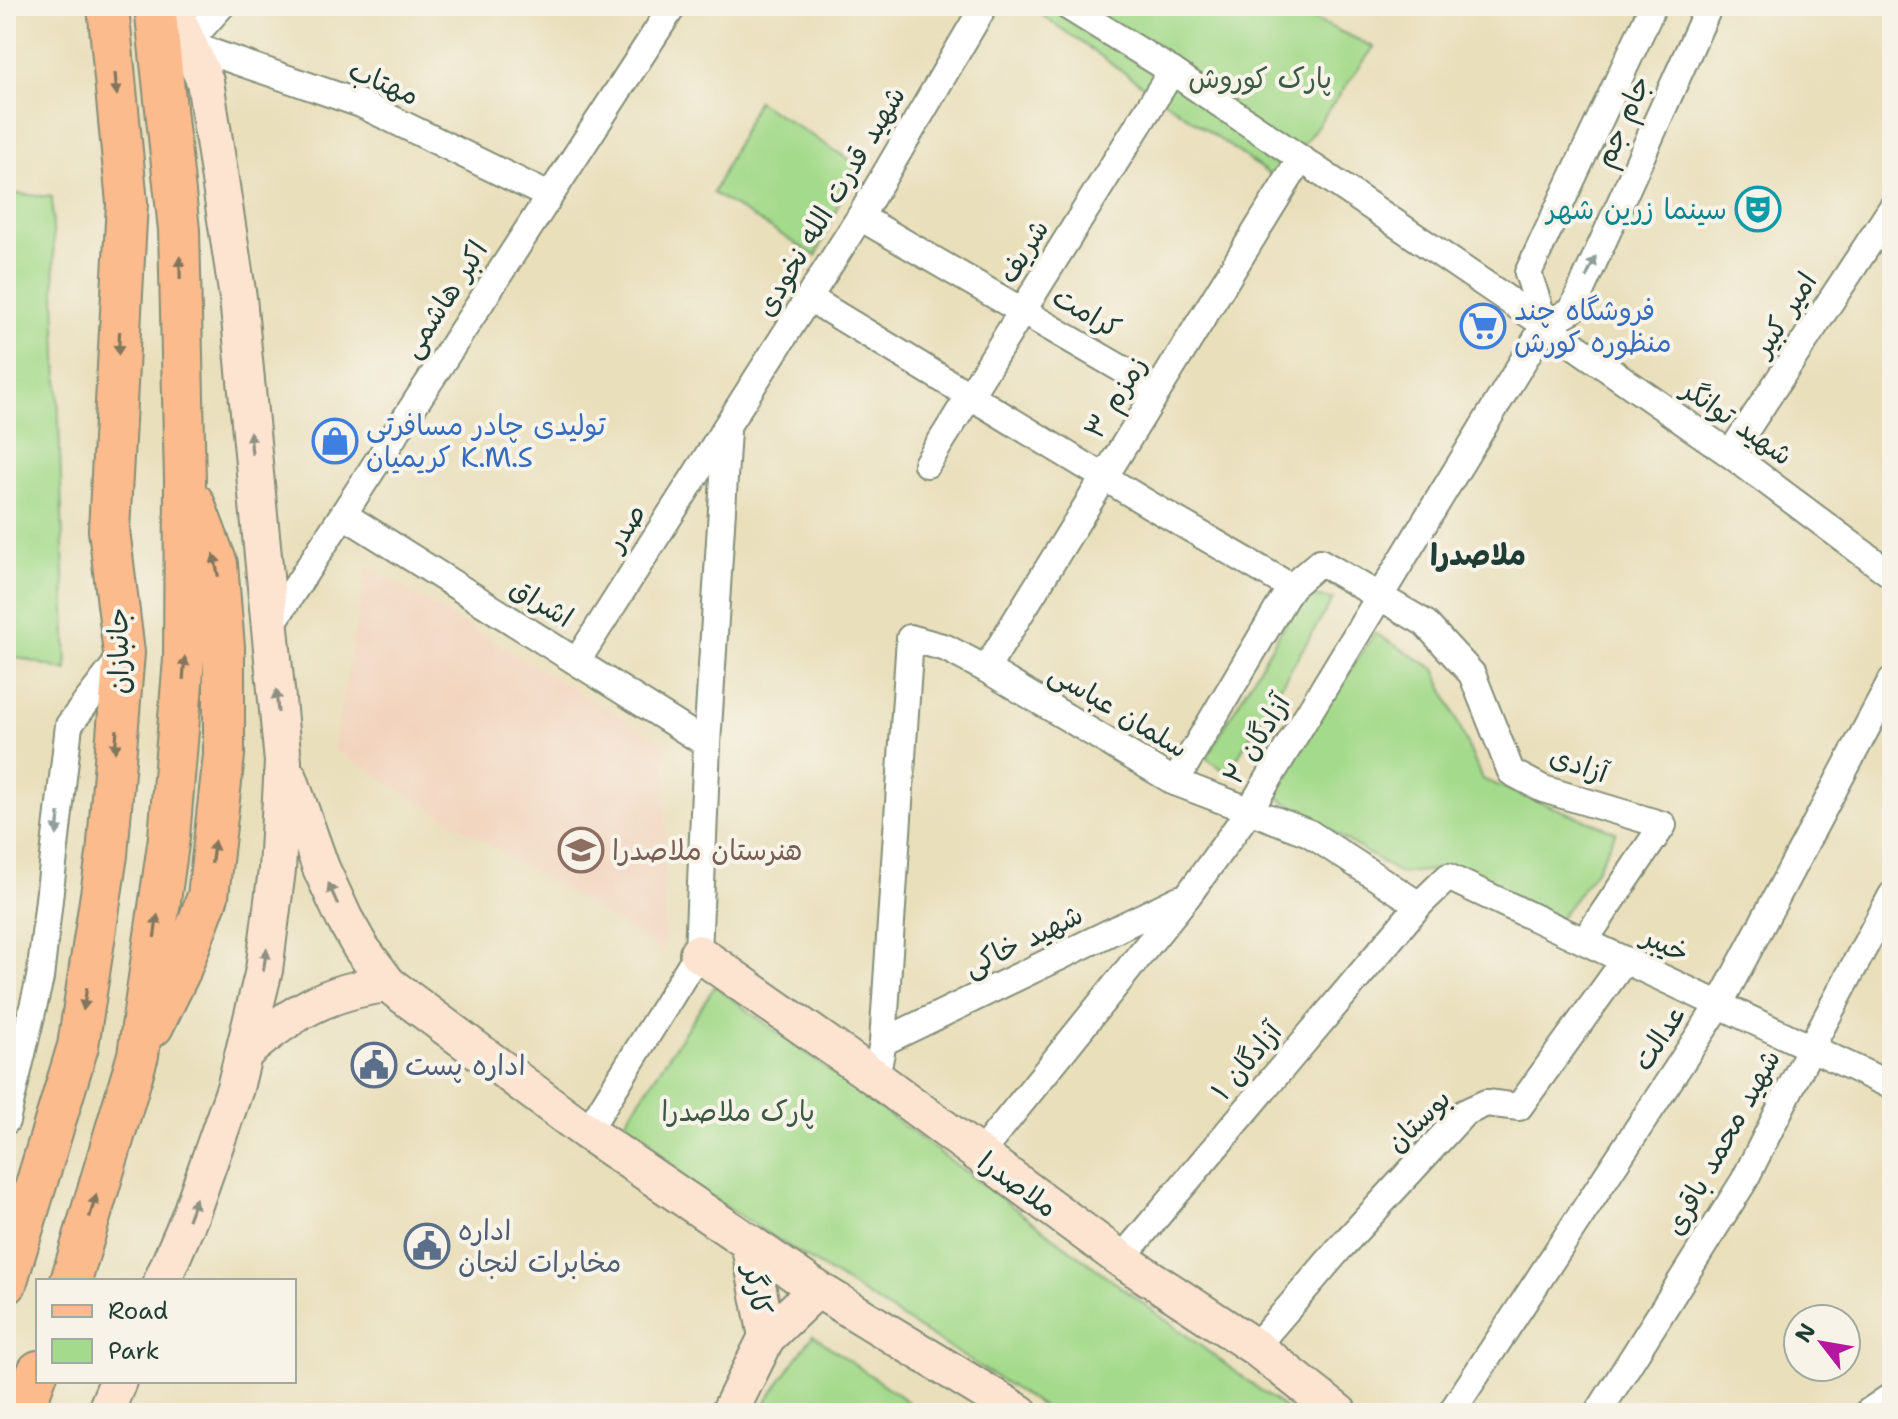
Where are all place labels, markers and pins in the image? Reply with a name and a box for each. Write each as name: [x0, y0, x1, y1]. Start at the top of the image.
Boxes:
theatre icon: سینما زرین شهر: [1734, 185, 1782, 233]
place label: سینما زرین شهر: [1544, 190, 1727, 228]
place label: فروشگاه چند منظوره کورش: [1514, 291, 1672, 361]
supermarket icon: فروشگاه چند منظوره کورش: [1459, 302, 1507, 350]
place label: تولیدی چادر مسافرتی کریمیان K.M.S: [366, 406, 607, 476]
shop icon: تولیدی چادر مسافرتی کریمیان K.M.S: [311, 417, 359, 465]
school or university icon: هنرستان ملاصدرا: [557, 826, 605, 874]
place label: هنرستان ملاصدرا: [612, 831, 803, 869]
public building icon: اداره پست: [350, 1041, 398, 1089]
place label: اداره پست: [405, 1046, 525, 1084]
place label: اداره مخابرات لنجان: [458, 1211, 621, 1281]
public building icon: اداره مخابرات لنجان: [403, 1222, 451, 1270]

